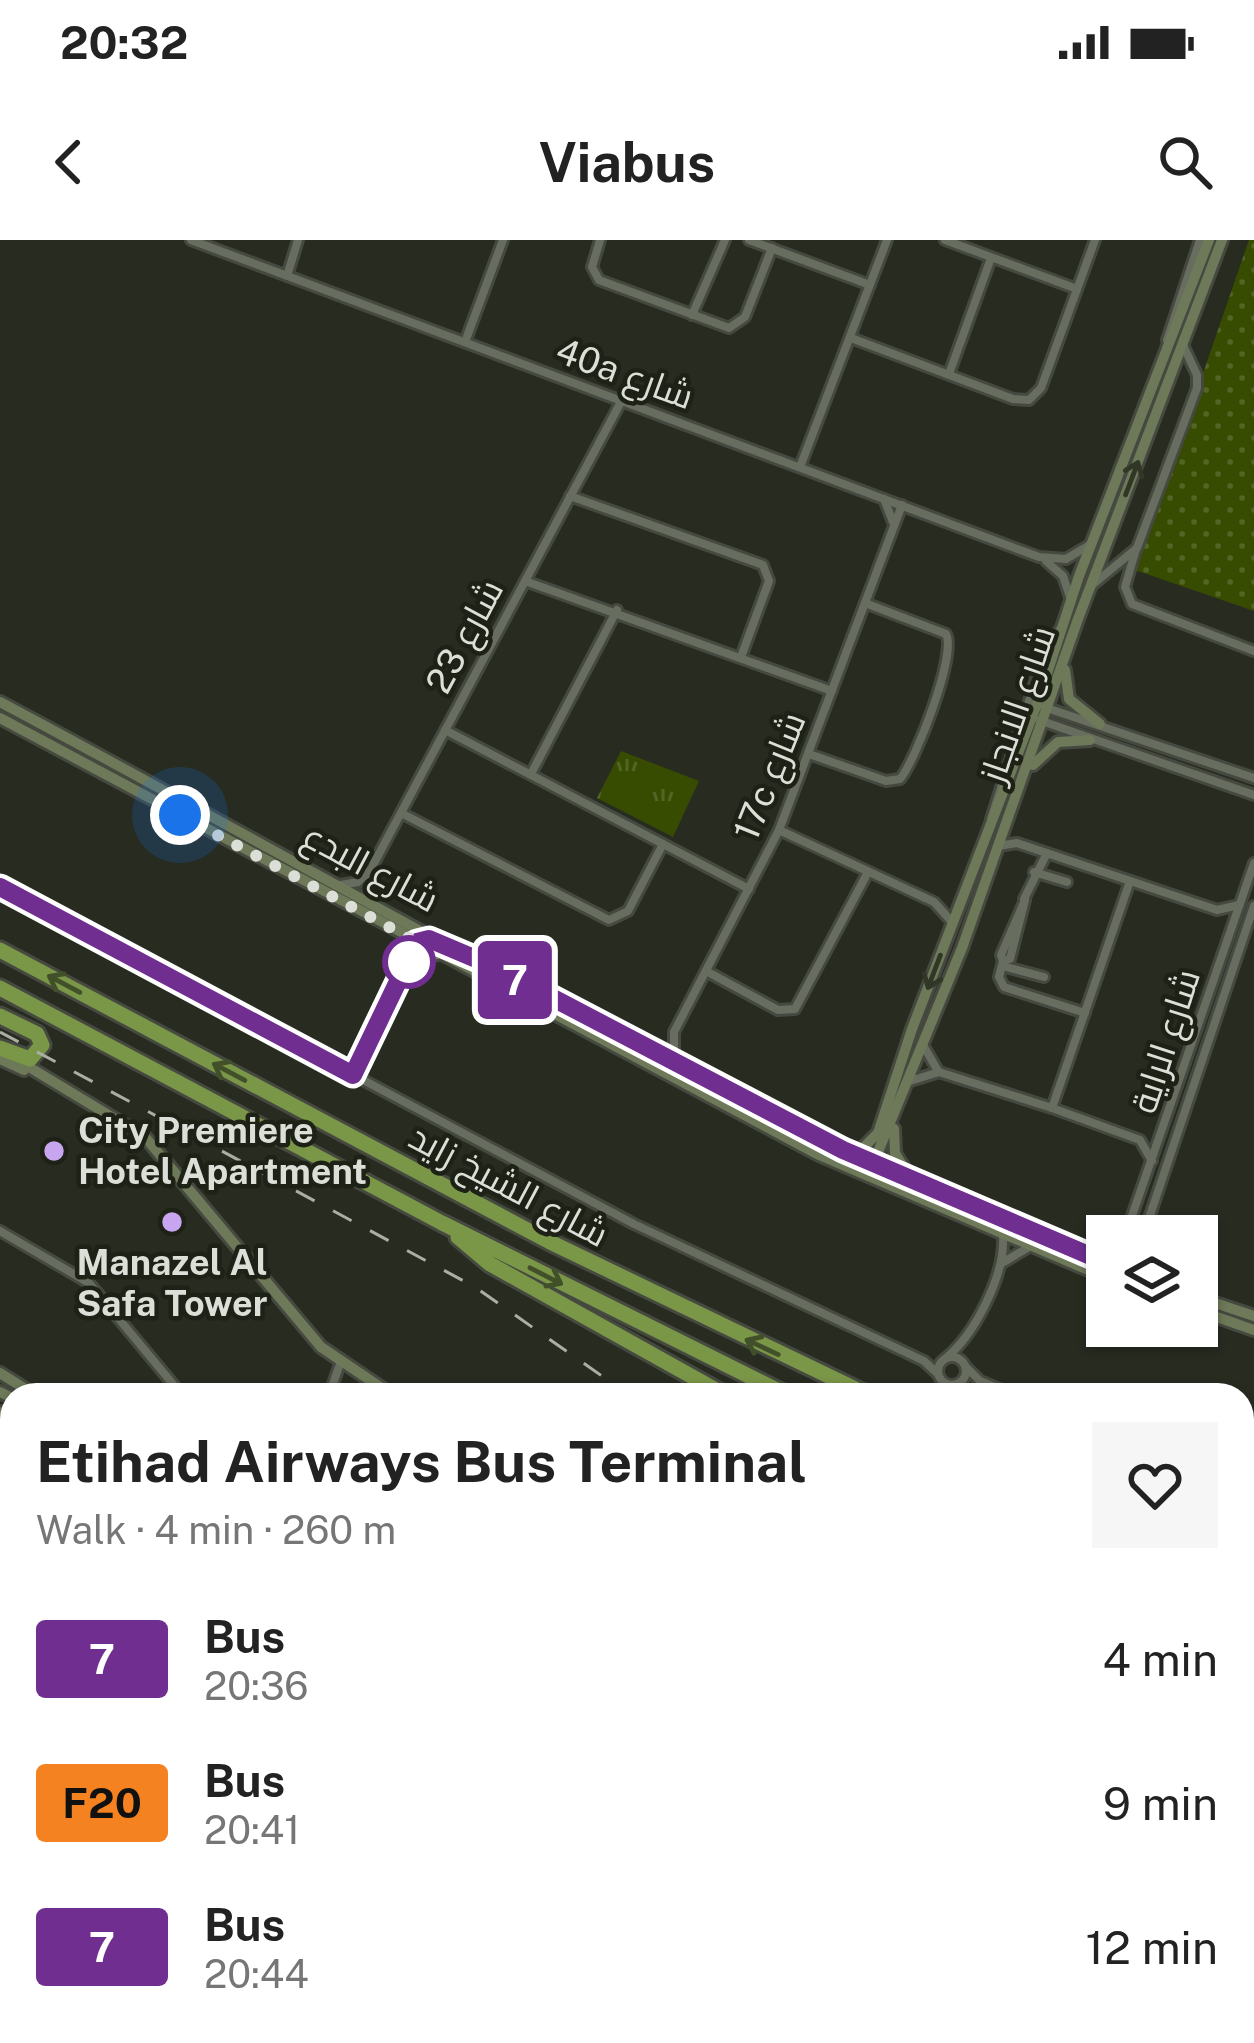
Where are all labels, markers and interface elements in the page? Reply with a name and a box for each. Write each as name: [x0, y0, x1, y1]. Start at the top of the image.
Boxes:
text: 20:32: [60, 16, 188, 69]
icon: back: [36, 129, 102, 195]
icon: search: [1152, 129, 1218, 195]
text: Viabus: [539, 131, 715, 194]
street label: 40a شارع: [549, 329, 699, 421]
one-way arrow: [1123, 460, 1145, 497]
street label: شارع 23: [417, 572, 515, 702]
street label: شارع الانجاز: [970, 620, 1067, 791]
street label: 17c شارع: [724, 706, 817, 848]
your location: [150, 785, 210, 845]
street label: شارع البدع: [294, 814, 446, 924]
unlabelled marker: [384, 937, 434, 987]
line badge: 7: [476, 941, 554, 1019]
one-way arrow: [921, 953, 943, 990]
text: 7: [502, 955, 528, 1004]
street label: شارع الراية: [1122, 964, 1212, 1120]
one-way arrow: [47, 972, 82, 995]
one-way arrow: [211, 1059, 247, 1082]
place label: City Premiere Hotel Apartment: [78, 1109, 367, 1192]
street label: شارع الشيخ زايد: [401, 1115, 616, 1258]
marker: City Premiere Hotel Apartment: [41, 1138, 67, 1164]
marker: Manazel Al Safa Tower: [159, 1209, 185, 1235]
map controls: [1086, 1215, 1218, 1347]
button: layers: [1086, 1215, 1218, 1347]
place label: Manazel Al Safa Tower: [76, 1241, 268, 1324]
one-way arrow: [528, 1265, 564, 1288]
one-way arrow: [745, 1335, 781, 1357]
button: heart: [1092, 1422, 1218, 1548]
text: Etihad Airways Bus Terminal: [36, 1428, 807, 1495]
text: Walk · 4 min · 260 m: [36, 1507, 396, 1553]
text: Bus: [204, 1610, 285, 1663]
text: 4 min: [1102, 1633, 1218, 1686]
text: 7: [89, 1634, 115, 1683]
text: 20:36: [204, 1663, 309, 1709]
text: Bus: [204, 1754, 285, 1807]
text: 9 min: [1103, 1777, 1218, 1830]
text: F20: [62, 1778, 142, 1827]
text: 20:41: [204, 1807, 300, 1853]
text: Bus: [204, 1898, 285, 1951]
text: 12 min: [1086, 1921, 1218, 1974]
text: 7: [89, 1922, 115, 1971]
text: 20:44: [204, 1951, 309, 1997]

